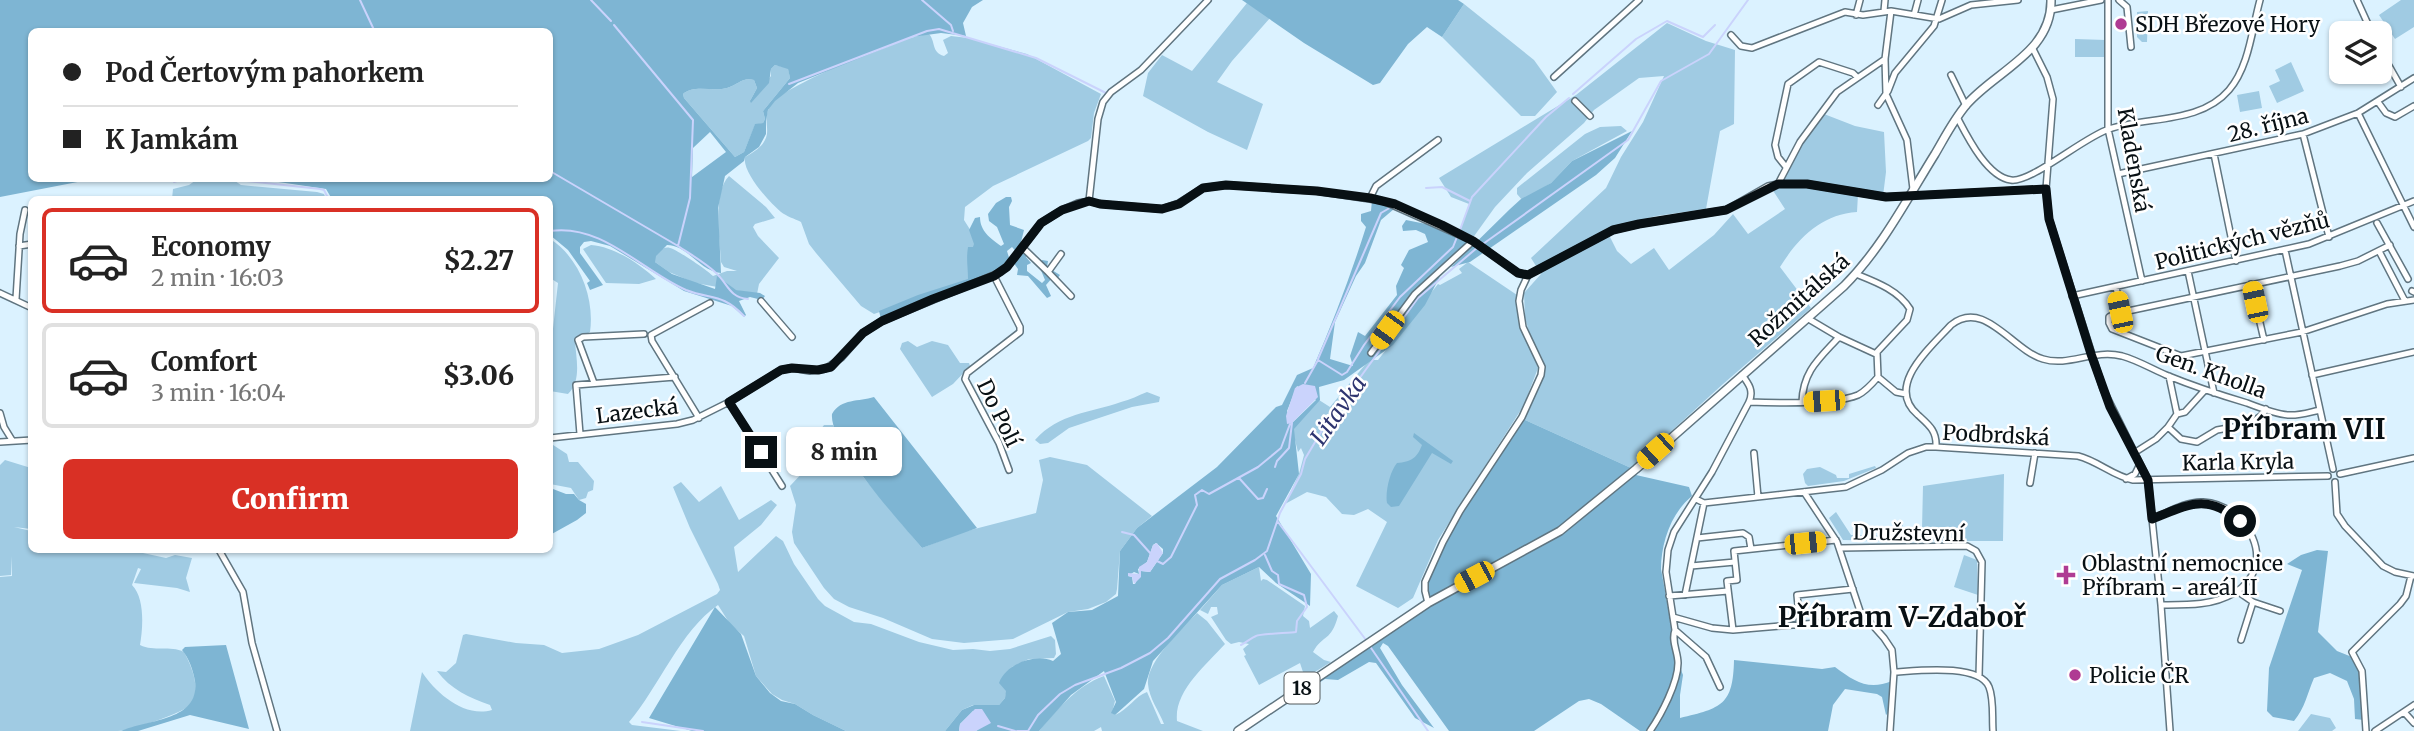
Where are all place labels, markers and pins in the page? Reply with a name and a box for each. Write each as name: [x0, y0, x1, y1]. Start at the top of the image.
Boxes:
place label: SDH Březové Hory: [2135, 11, 2321, 38]
marker: SDH Březové Hory: [2113, 16, 2129, 32]
place label: Oblastní nemocnice Příbram - areál II: [2082, 550, 2283, 601]
marker: Oblastní nemocnice Příbram - areál II: [2056, 565, 2076, 585]
place label: Policie ČR: [2089, 662, 2189, 689]
marker: Policie ČR: [2067, 667, 2083, 683]

